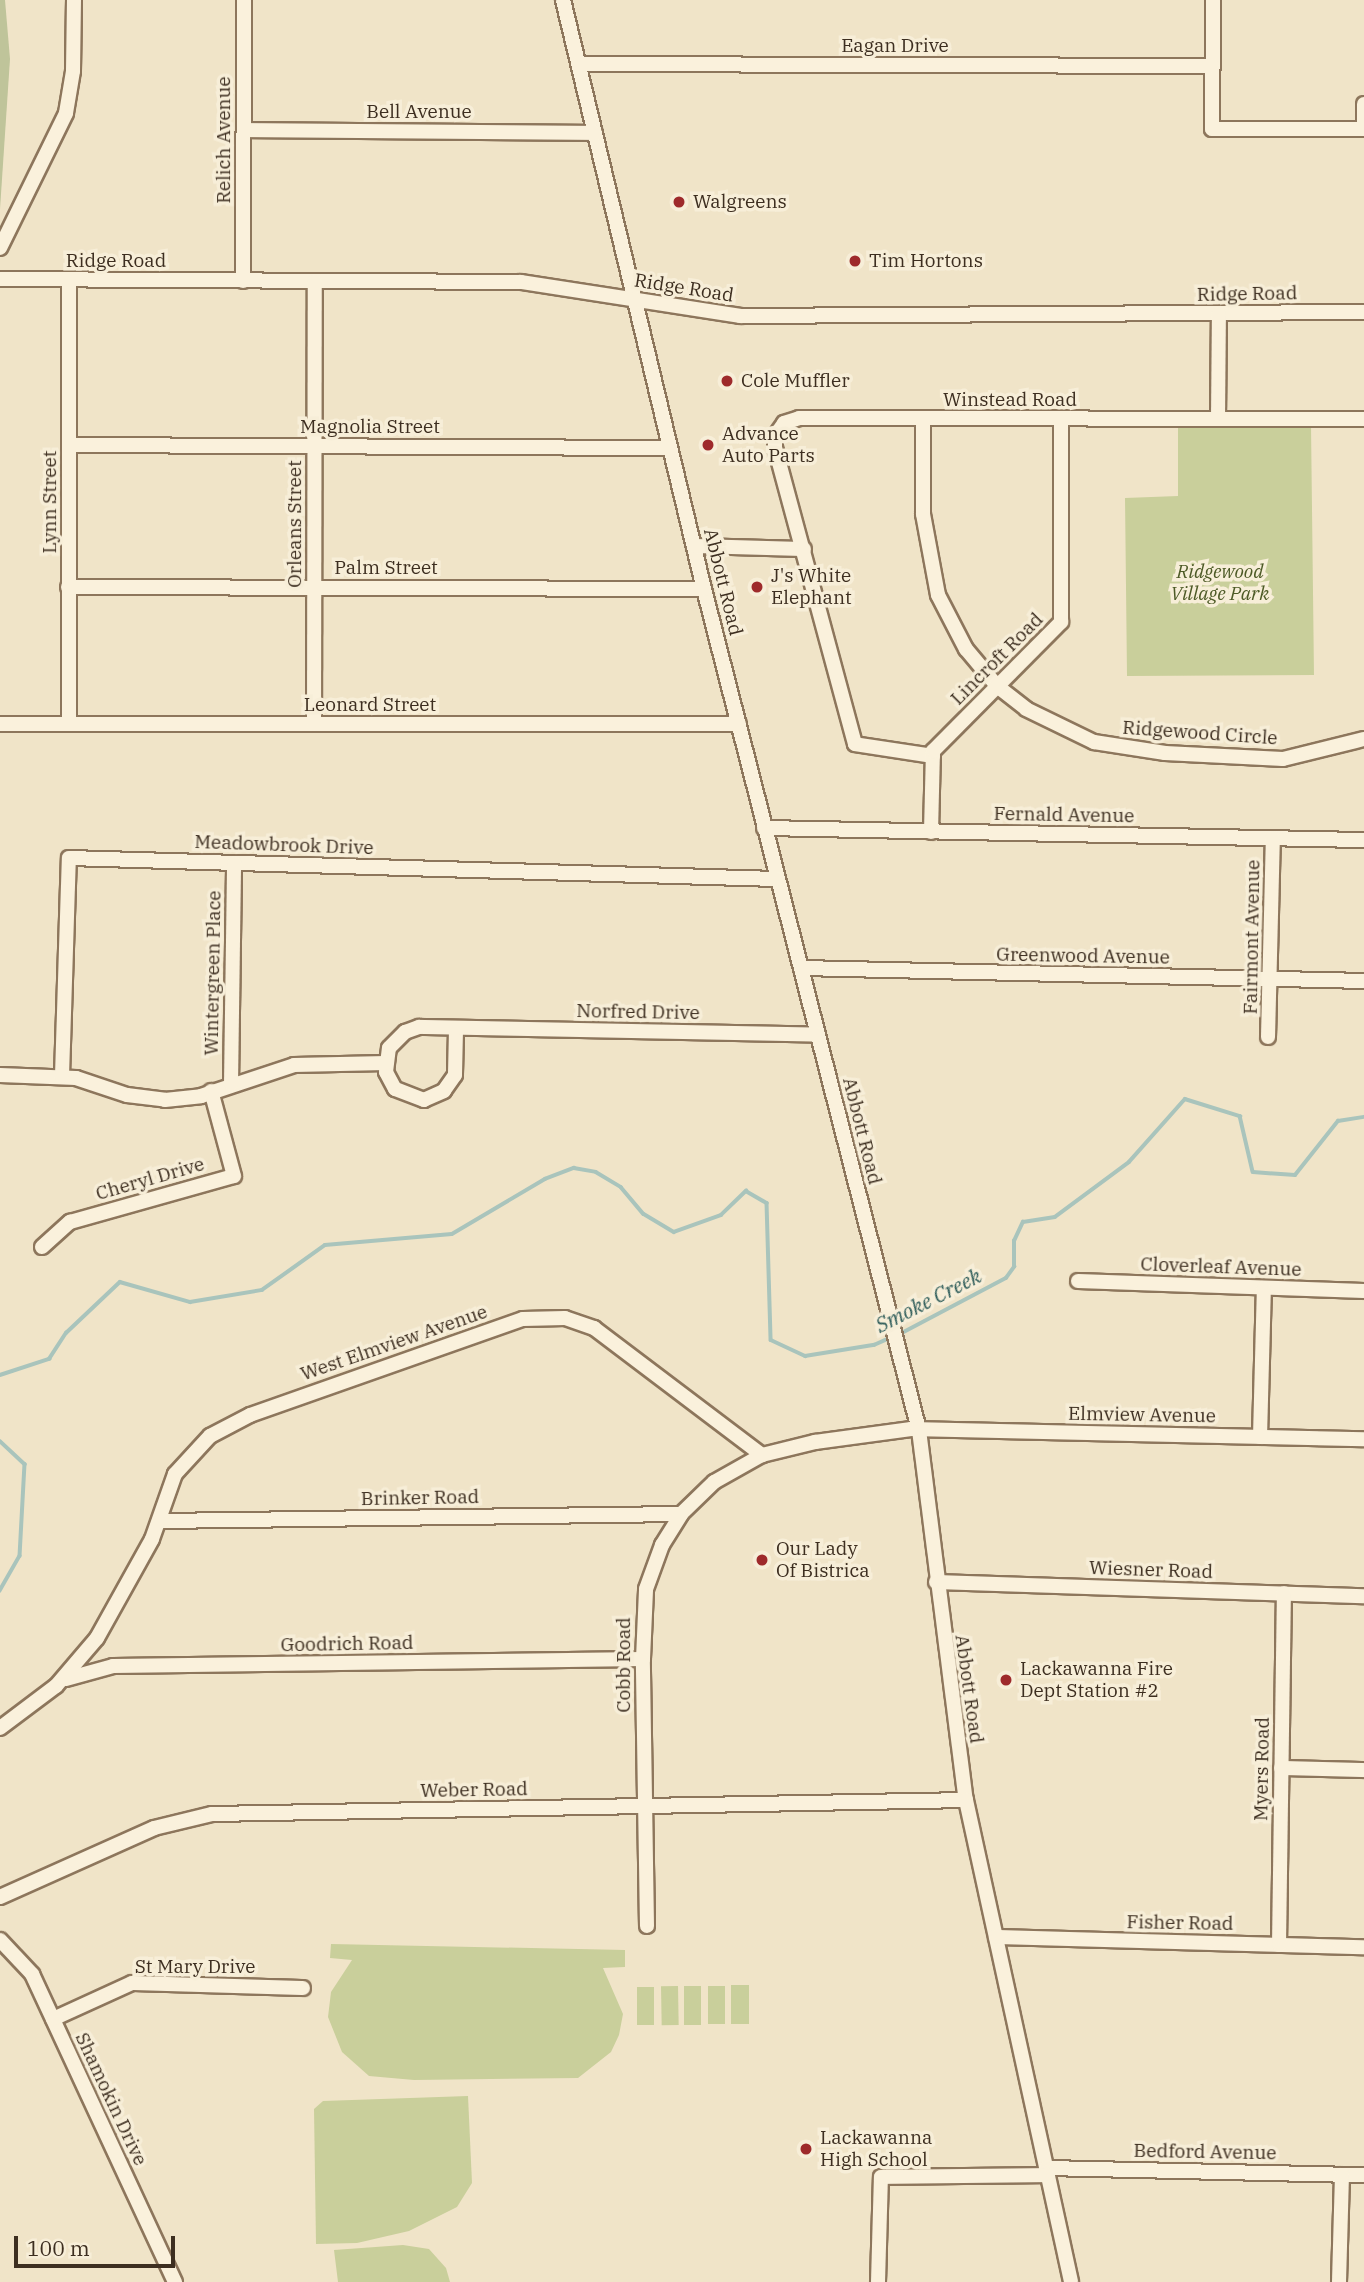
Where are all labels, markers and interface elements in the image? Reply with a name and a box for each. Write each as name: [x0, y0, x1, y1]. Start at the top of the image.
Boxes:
street label: Eagan Drive: [841, 35, 949, 57]
street label: Relich Avenue: [213, 76, 235, 204]
street label: Bell Avenue: [366, 101, 472, 123]
place label: Walgreens: [693, 191, 787, 213]
marker: Walgreens: [671, 194, 687, 210]
street label: Ridge Road: [66, 250, 166, 272]
place label: Tim Hortons: [869, 250, 983, 272]
marker: Tim Hortons: [847, 253, 863, 269]
street label: Ridge Road: [633, 269, 735, 307]
street label: Ridge Road: [1197, 282, 1297, 306]
place label: Cole Muffler: [741, 370, 850, 392]
marker: Cole Muffler: [719, 373, 735, 389]
street label: Winstead Road: [943, 389, 1077, 411]
street label: Magnolia Street: [300, 416, 440, 438]
place label: Advance Auto Parts: [722, 423, 815, 467]
marker: Advance Auto Parts: [700, 437, 716, 453]
street label: Lynn Street: [39, 451, 61, 553]
street label: Orleans Street: [284, 460, 306, 588]
street label: Abbott Road: [699, 526, 747, 638]
street label: Palm Street: [334, 557, 438, 579]
park label: Ridgewood Village Park: [1171, 561, 1269, 605]
place label: J's White Elephant: [771, 565, 852, 609]
marker: J's White Elephant: [749, 579, 765, 595]
street label: Lincroft Road: [946, 608, 1048, 710]
street label: Leonard Street: [304, 694, 436, 716]
street label: Ridgewood Circle: [1122, 716, 1278, 750]
street label: Fernald Avenue: [993, 802, 1135, 828]
street label: Meadowbrook Drive: [194, 830, 374, 860]
street label: Fairmont Avenue: [1239, 859, 1265, 1015]
street label: Wintergreen Place: [200, 890, 226, 1056]
street label: Greenwood Avenue: [996, 943, 1170, 969]
street label: Norfred Drive: [576, 1000, 700, 1024]
street label: Abbott Road: [838, 1075, 886, 1187]
street label: Cheryl Drive: [93, 1153, 207, 1205]
street label: Cloverleaf Avenue: [1140, 1253, 1302, 1281]
water label: Smoke Creek: [871, 1263, 985, 1337]
street label: West Elmview Avenue: [298, 1300, 490, 1386]
street label: Elmview Avenue: [1068, 1402, 1216, 1428]
street label: Brinker Road: [361, 1486, 479, 1510]
place label: Our Lady Of Bistrica: [776, 1538, 870, 1582]
marker: Our Lady Of Bistrica: [754, 1552, 770, 1568]
street label: Wiesner Road: [1089, 1556, 1213, 1584]
street label: Cobb Road: [613, 1617, 635, 1713]
street label: Goodrich Road: [280, 1631, 414, 1657]
street label: Abbott Road: [950, 1633, 988, 1745]
place label: Lackawanna Fire Dept Station #2: [1020, 1658, 1173, 1702]
marker: Lackawanna Fire Dept Station #2: [998, 1672, 1014, 1688]
street label: Myers Road: [1250, 1717, 1274, 1821]
street label: Weber Road: [420, 1778, 528, 1802]
street label: Fisher Road: [1126, 1911, 1234, 1935]
street label: St Mary Drive: [135, 1956, 255, 1978]
street label: Shamokin Drive: [70, 2029, 152, 2169]
place label: Lackawanna High School: [820, 2127, 932, 2171]
street label: Bedford Avenue: [1133, 2139, 1277, 2165]
marker: Lackawanna High School: [798, 2141, 814, 2157]
scale bar: [18, 2222, 178, 2266]
text: 100 m: [27, 2234, 90, 2262]

